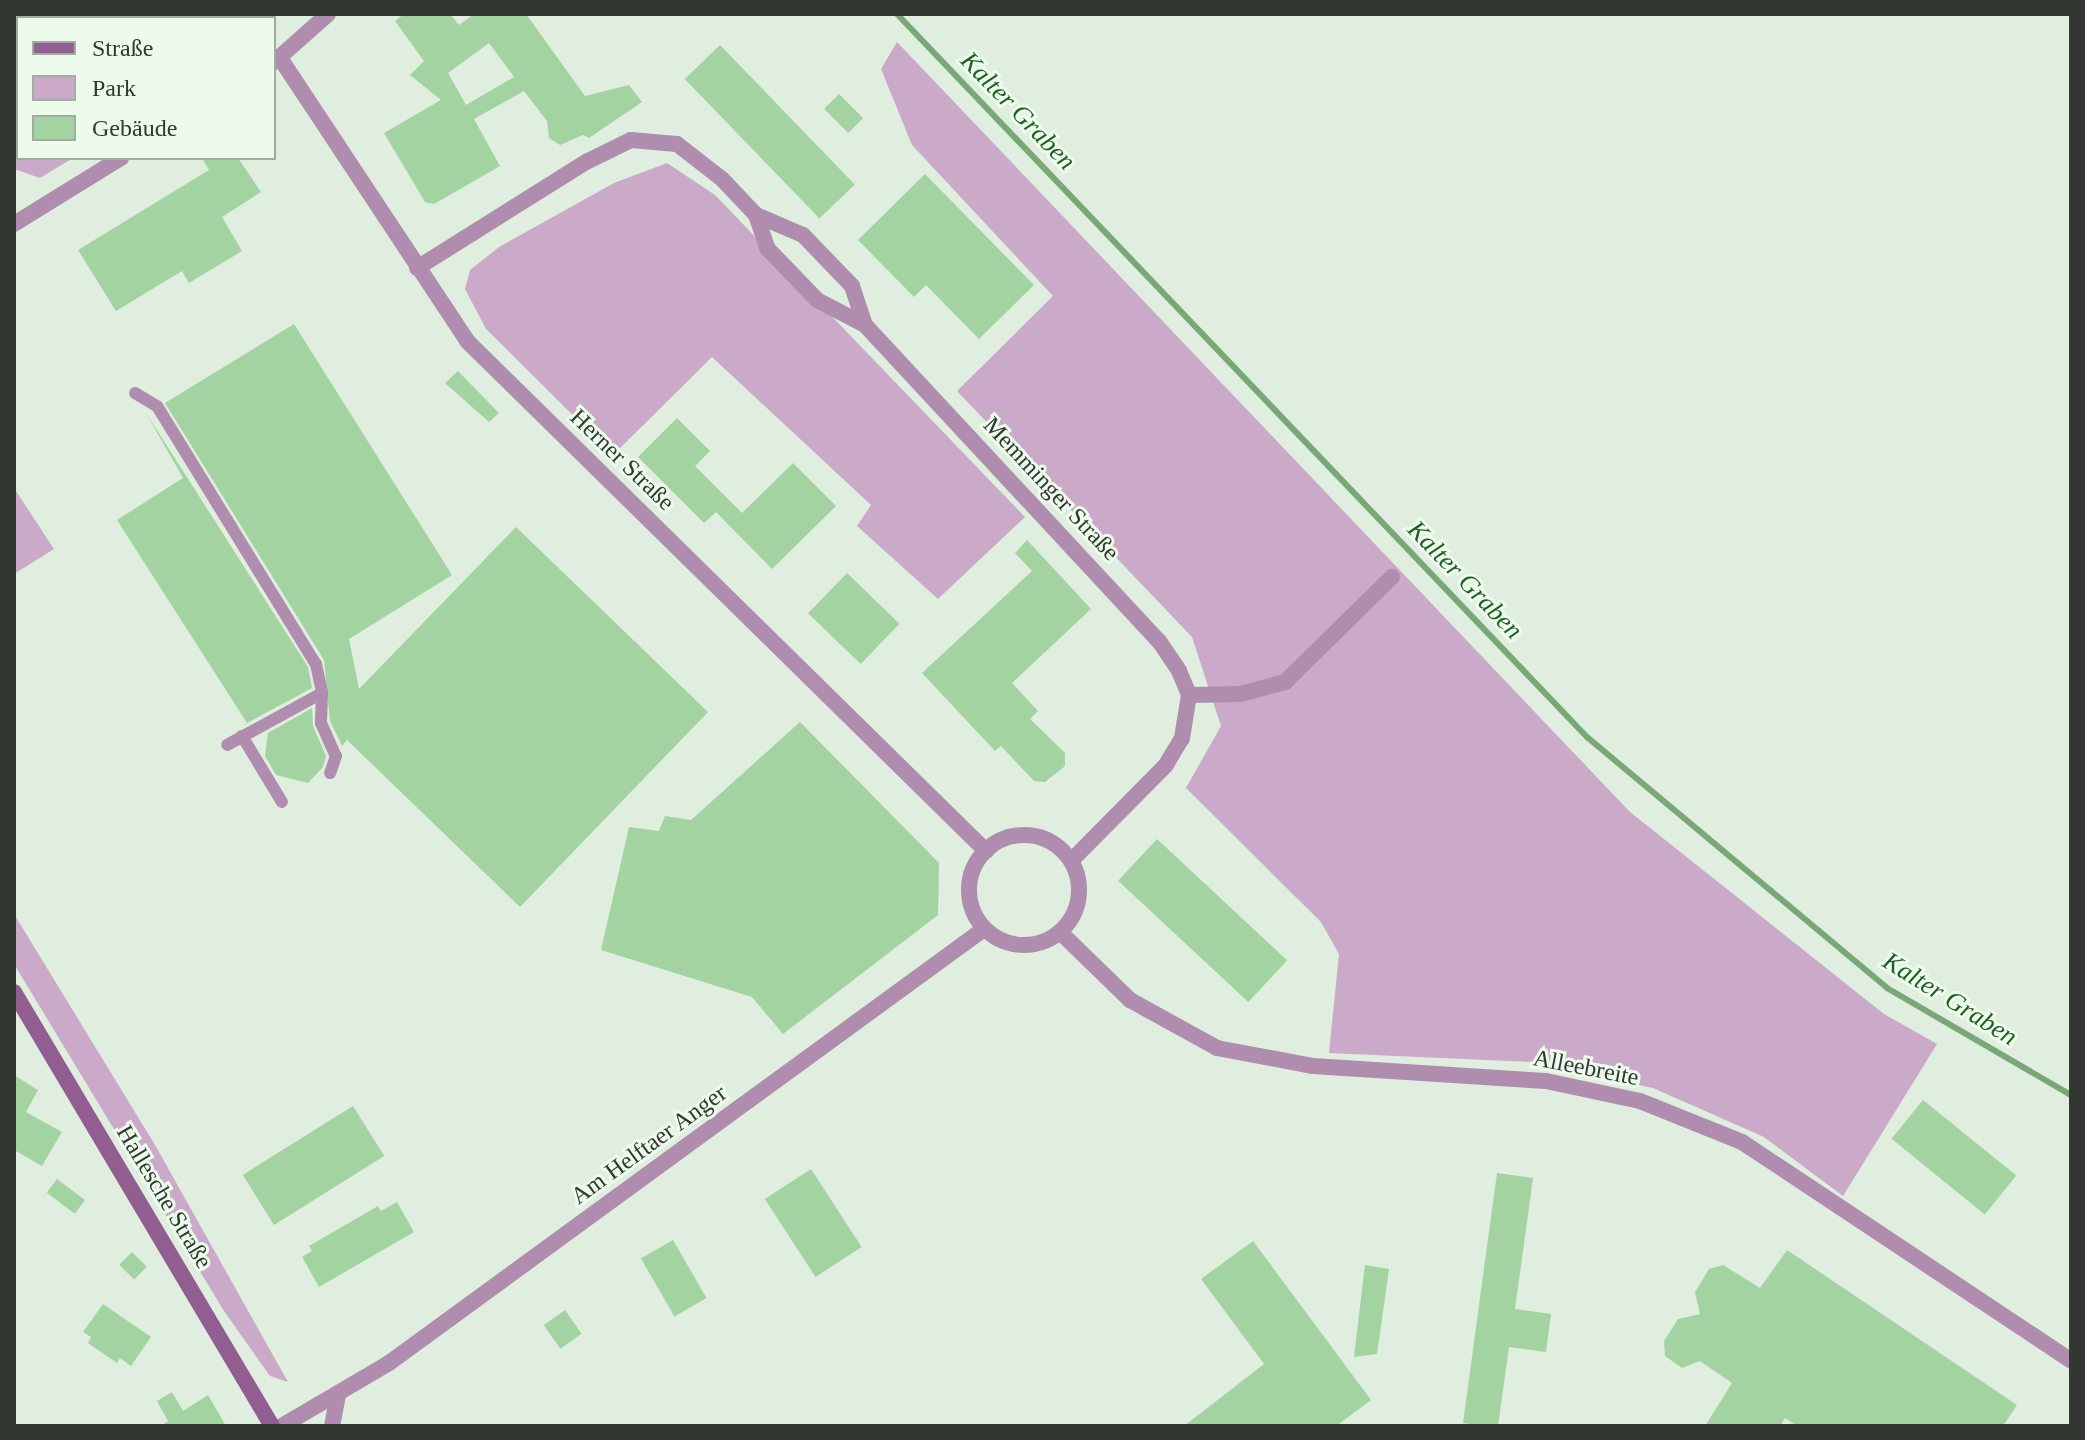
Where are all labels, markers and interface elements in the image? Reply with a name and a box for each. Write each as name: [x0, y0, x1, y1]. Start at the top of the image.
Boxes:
legend: [16, 16, 276, 160]
text: Straße: [92, 35, 153, 61]
water label: Kalter Graben: [954, 45, 1082, 177]
text: Park: [92, 75, 136, 101]
text: Gebäude: [92, 115, 177, 141]
street label: Herner Straße: [564, 403, 680, 517]
street label: Memminger Straße: [977, 411, 1125, 567]
water label: Kalter Graben: [1401, 514, 1529, 646]
water label: Kalter Graben: [1877, 945, 2023, 1053]
street label: Alleebreite: [1531, 1044, 1641, 1092]
street label: Am Helftaer Anger: [565, 1079, 733, 1211]
street label: Hallesche Straße: [110, 1120, 218, 1274]

